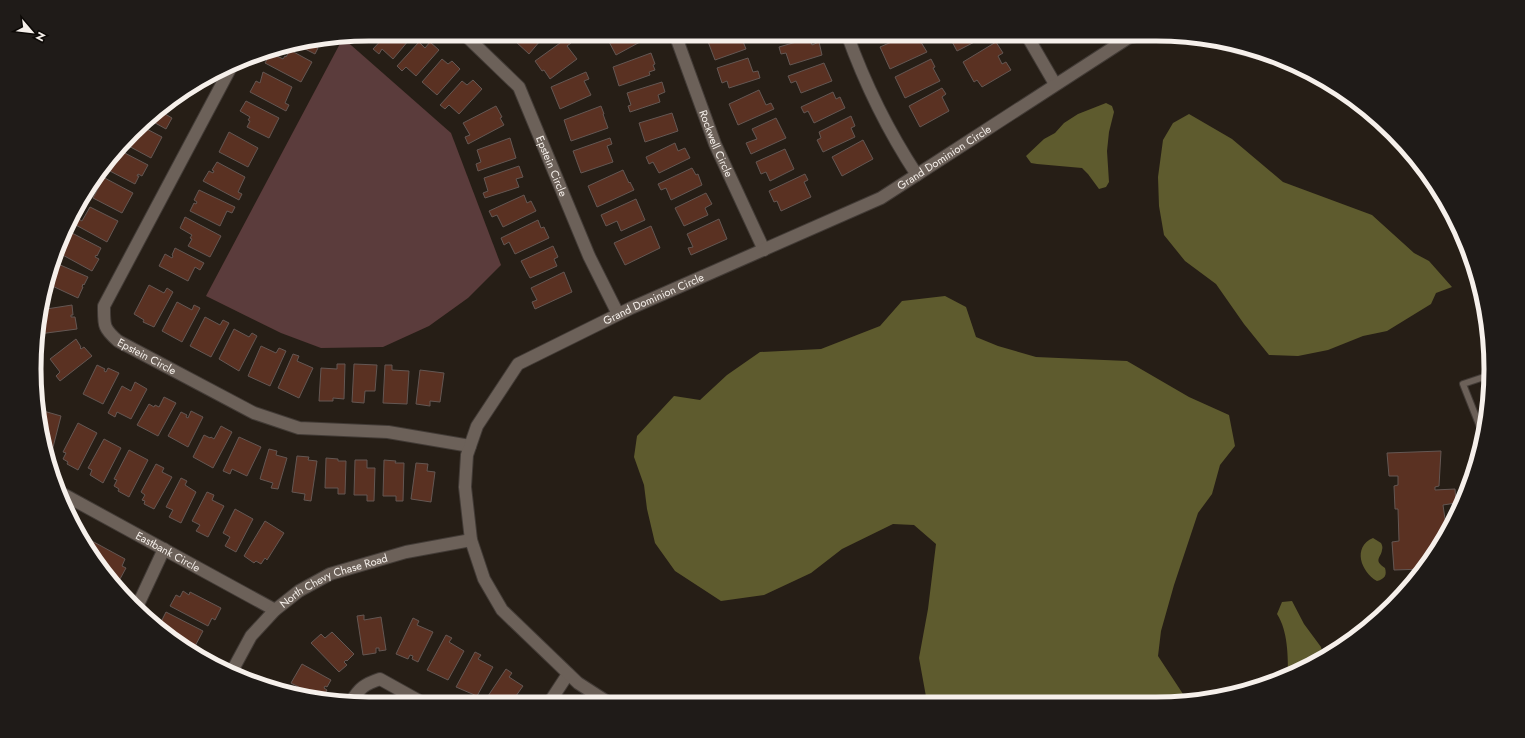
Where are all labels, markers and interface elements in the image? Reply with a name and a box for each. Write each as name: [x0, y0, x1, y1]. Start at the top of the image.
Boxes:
north arrow: [12, 12, 52, 52]
text: N: [32, 29, 50, 44]
street label: Rockwell Circle: [695, 108, 737, 180]
street label: Grand Dominion Circle: [894, 121, 995, 194]
street label: Epstein Circle: [532, 133, 572, 199]
street label: Grand Dominion Circle: [600, 269, 707, 329]
street label: Epstein Circle: [115, 334, 179, 379]
street label: Eastbank Circle: [133, 527, 204, 576]
street label: North Chevy Chase Road: [276, 550, 389, 612]

